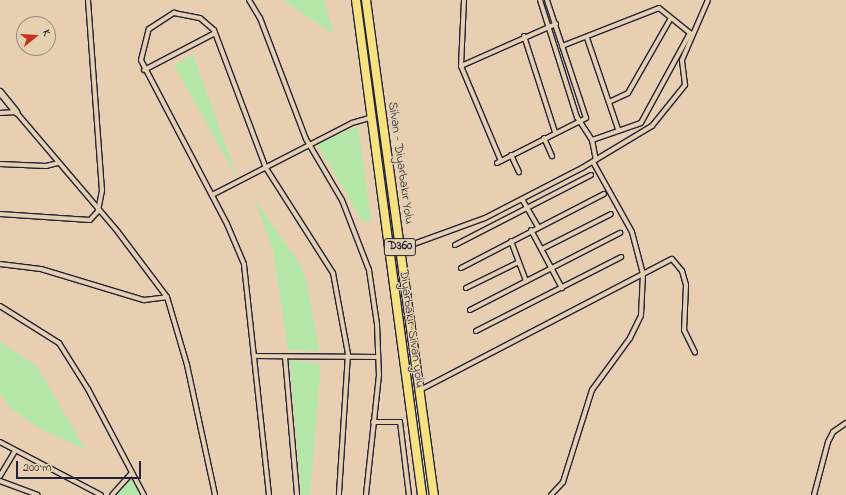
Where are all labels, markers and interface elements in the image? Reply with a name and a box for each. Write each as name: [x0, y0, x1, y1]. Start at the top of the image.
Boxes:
north arrow: [16, 16, 56, 56]
text: K: [38, 28, 55, 38]
street label: Silvan - Diyarbakır Yolu: [384, 101, 416, 225]
road number: D360: [383, 237, 417, 257]
street label: Diyarbakır-Silvan yolu: [395, 269, 427, 389]
scale bar: [18, 453, 143, 479]
text: 200 m: [23, 459, 52, 477]

